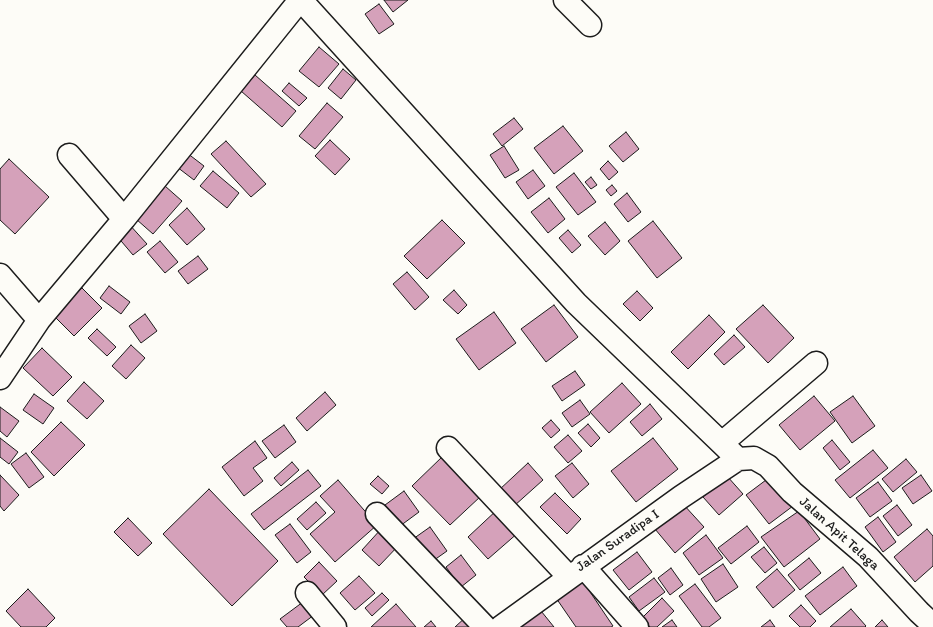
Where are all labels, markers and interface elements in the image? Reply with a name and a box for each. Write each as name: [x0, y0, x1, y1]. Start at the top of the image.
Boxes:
street label: Jalan Apit Telaga: [795, 494, 883, 574]
street label: Jalan Suradipa I: [573, 506, 663, 576]

